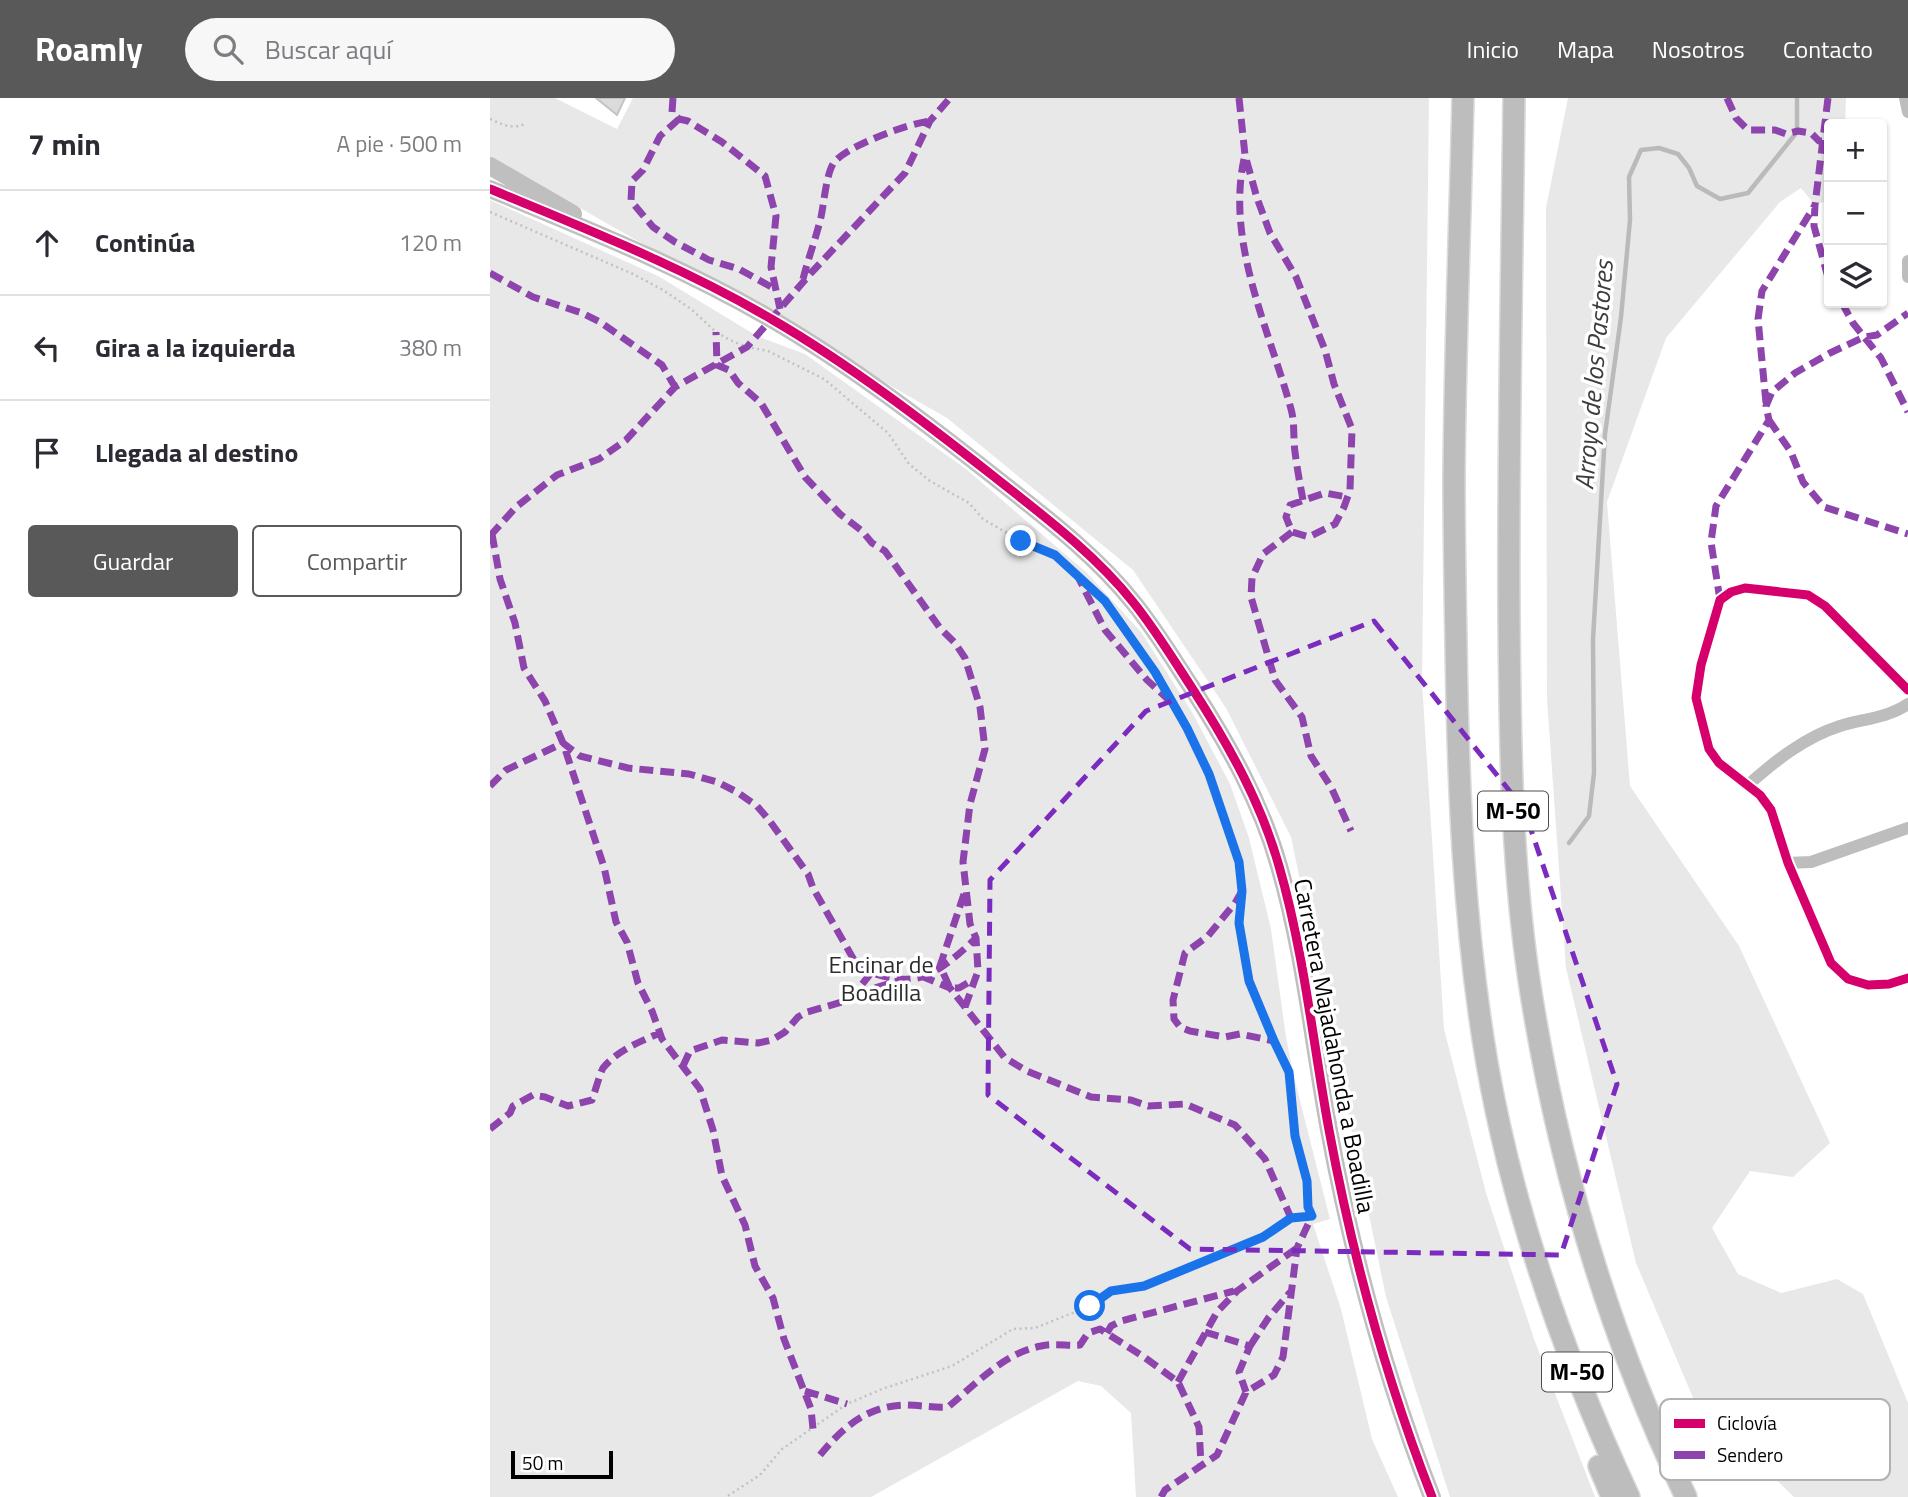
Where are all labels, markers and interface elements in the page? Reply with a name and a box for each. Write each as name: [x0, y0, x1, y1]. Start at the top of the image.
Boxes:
search box: [185, 18, 675, 81]
text: Roamly: [35, 24, 143, 74]
icon: search: [209, 30, 247, 68]
text: Buscar aquí: [265, 30, 392, 69]
text: Inicio: [1467, 31, 1519, 67]
text: Mapa: [1557, 31, 1614, 67]
text: Nosotros: [1652, 31, 1745, 67]
text: Contacto: [1783, 31, 1873, 67]
map controls: [1824, 119, 1887, 308]
button: +: [1824, 119, 1887, 182]
text: 7 min: [28, 121, 101, 167]
text: A pie · 500 m: [336, 126, 462, 161]
button: −: [1824, 182, 1887, 245]
text: Continúa: [95, 223, 195, 262]
icon: ahead: [28, 224, 66, 262]
text: 120 m: [399, 225, 462, 260]
button: layers: [1824, 245, 1887, 308]
water label: Arroyo de los Pastores: [1564, 257, 1623, 491]
text: Gira a la izquierda: [95, 328, 296, 367]
icon: left: [28, 329, 66, 367]
text: 380 m: [399, 330, 462, 365]
text: Llegada al destino: [95, 433, 298, 472]
icon: arrive: [28, 434, 66, 472]
button: Guardar: [28, 525, 238, 597]
button: Compartir: [252, 525, 462, 597]
route end: [1005, 525, 1036, 556]
road number: M-50: [1478, 792, 1548, 831]
street label: Carretera Majadahonda a Boadilla: [1285, 875, 1385, 1216]
park label: Encinar de Boadilla: [828, 946, 934, 1010]
route start: [1074, 1290, 1105, 1321]
road number: M-50: [1542, 1352, 1612, 1392]
legend: [1660, 1399, 1890, 1480]
text: Ciclovía: [1717, 1408, 1777, 1437]
text: Sendero: [1717, 1440, 1783, 1469]
scale bar: [511, 1448, 612, 1480]
text: 50 m: [522, 1448, 563, 1477]

